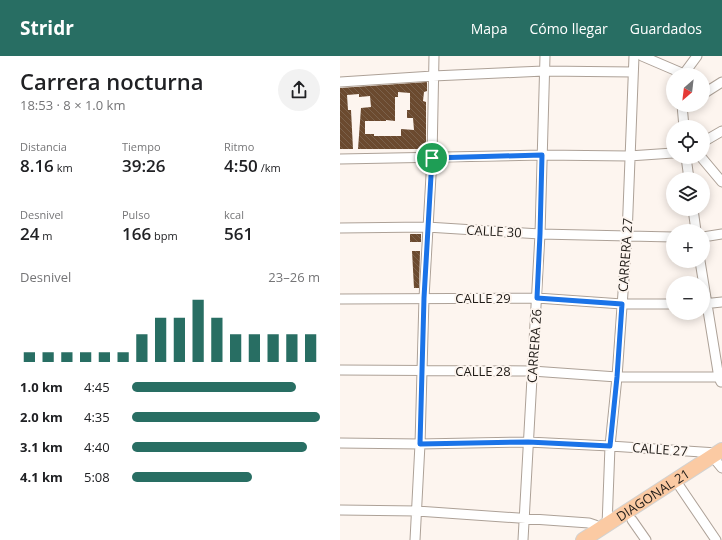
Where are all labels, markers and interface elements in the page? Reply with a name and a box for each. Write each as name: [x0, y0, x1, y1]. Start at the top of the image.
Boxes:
text: Stridr: [20, 15, 74, 41]
text: Mapa: [471, 19, 507, 38]
text: Cómo llegar: [529, 19, 608, 38]
text: Guardados: [630, 19, 702, 38]
text: Carrera nocturna: [20, 66, 204, 96]
north arrow: [666, 68, 710, 112]
map controls: [666, 68, 710, 320]
button: share: [278, 69, 320, 111]
text: 18:53 · 8 × 1.0 km: [20, 96, 125, 114]
button: locate: [666, 120, 710, 164]
text: Distancia: [20, 139, 67, 154]
text: Tiempo: [122, 139, 161, 154]
text: Ritmo: [224, 139, 254, 154]
pin: [415, 141, 449, 175]
icon: arrive: [421, 147, 443, 169]
text: 8.16: [20, 154, 54, 177]
text: 39:26: [122, 154, 166, 177]
text: 4:50: [224, 154, 258, 177]
text: km: [54, 160, 73, 175]
text: /km: [258, 160, 281, 175]
button: layers: [666, 172, 710, 216]
text: Desnivel: [20, 207, 63, 222]
text: Pulso: [122, 207, 150, 222]
text: kcal: [224, 207, 244, 222]
street label: CARRERA 27: [613, 217, 637, 293]
street label: CALLE 30: [466, 221, 522, 241]
text: 24: [20, 222, 39, 245]
text: 166: [122, 222, 151, 245]
text: 561: [224, 222, 253, 245]
button: +: [666, 224, 710, 268]
text: m: [39, 228, 53, 243]
text: bpm: [151, 228, 178, 243]
text: Desnivel: [20, 268, 71, 286]
text: 23–26 m: [268, 268, 320, 286]
button: −: [666, 276, 710, 320]
street label: CALLE 29: [455, 289, 511, 307]
street label: CARRERA 26: [522, 308, 546, 384]
street label: CALLE 28: [455, 362, 511, 380]
text: 1.0 km: [20, 378, 63, 396]
text: 4:45: [84, 378, 110, 396]
text: 2.0 km: [20, 408, 63, 426]
text: 4:35: [84, 408, 110, 426]
text: 3.1 km: [20, 438, 63, 456]
text: 4:40: [84, 438, 110, 456]
street label: CALLE 27: [632, 438, 688, 460]
street label: DIAGONAL 21: [613, 465, 693, 525]
text: 4.1 km: [20, 468, 63, 486]
text: 5:08: [84, 468, 110, 486]

